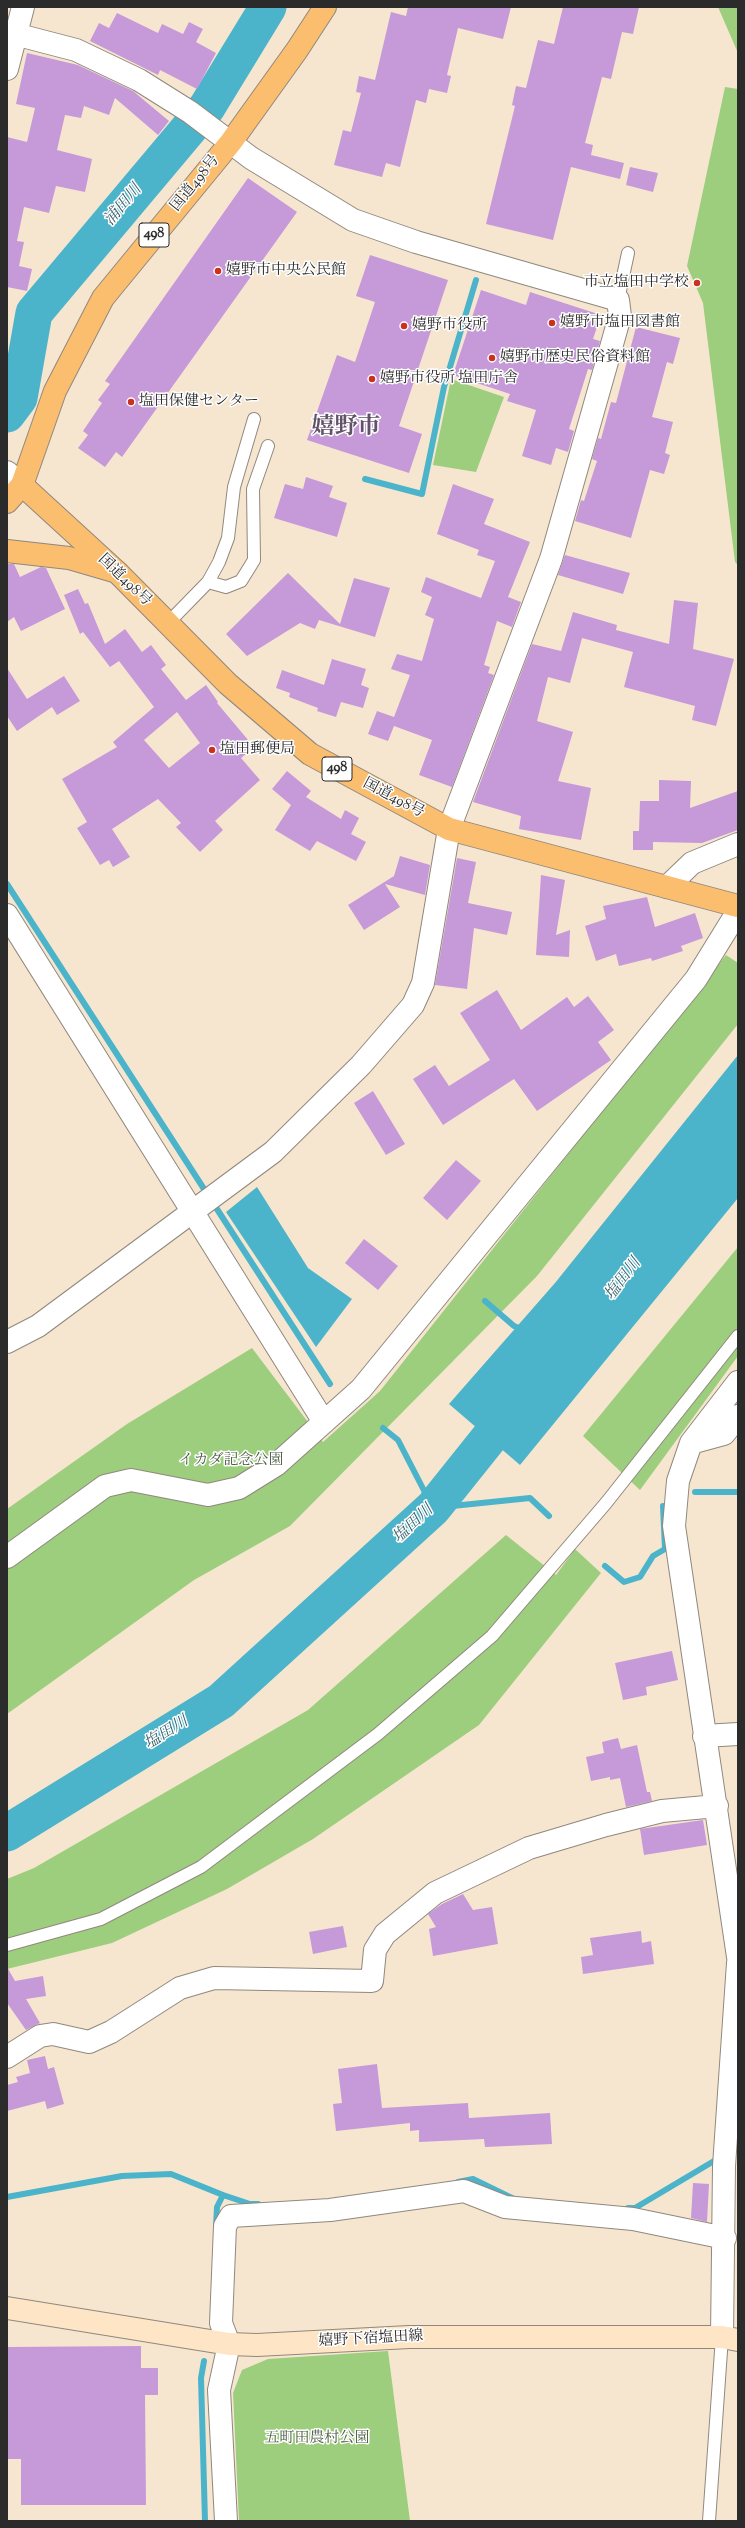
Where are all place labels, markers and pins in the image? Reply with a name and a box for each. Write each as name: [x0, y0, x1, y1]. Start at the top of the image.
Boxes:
place label: 嬉野市中央公民館: [226, 262, 346, 280]
marker: 嬉野市中央公民館: [213, 266, 223, 276]
place label: 市立塩田中学校: [584, 274, 689, 292]
marker: 市立塩田中学校: [692, 278, 702, 288]
place label: 嬉野市塩田図書館: [560, 314, 680, 332]
place label: 嬉野市役所: [412, 317, 487, 335]
marker: 嬉野市塩田図書館: [547, 318, 557, 328]
marker: 嬉野市役所: [399, 321, 409, 331]
place label: 嬉野市歴史民俗資料館: [500, 349, 650, 367]
marker: 嬉野市歴史民俗資料館: [487, 353, 497, 363]
place label: 嬉野市役所 塩田庁舎: [380, 370, 518, 388]
marker: 嬉野市役所 塩田庁舎: [367, 374, 377, 384]
place label: 塩田保健センター: [139, 393, 259, 411]
marker: 塩田保健センター: [126, 397, 136, 407]
place label: 塩田郵便局: [220, 741, 295, 759]
marker: 塩田郵便局: [207, 745, 217, 755]

